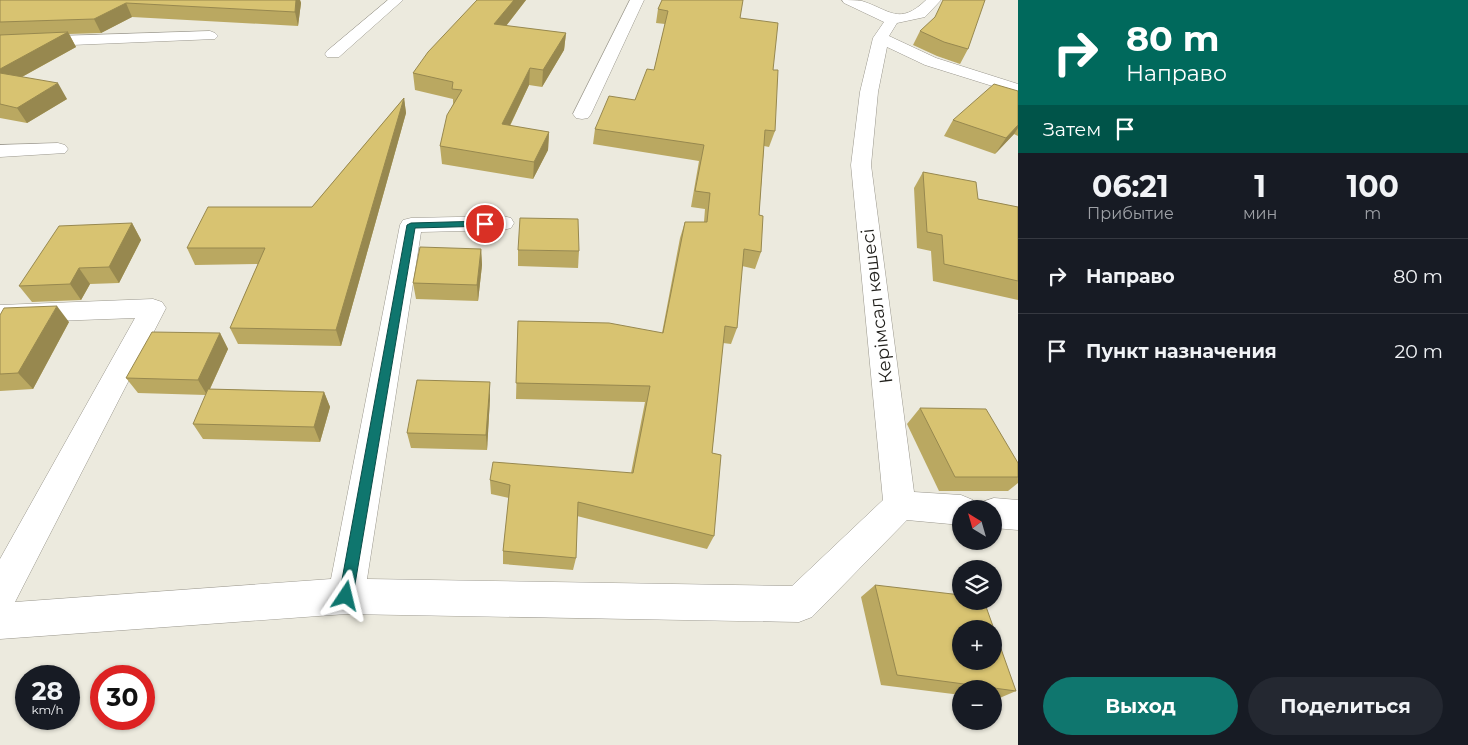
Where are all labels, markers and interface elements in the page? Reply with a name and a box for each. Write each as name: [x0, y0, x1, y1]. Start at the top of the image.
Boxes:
text: 80 m: [1126, 17, 1220, 60]
icon: right: [1043, 20, 1108, 85]
text: Направо: [1126, 60, 1227, 87]
icon: arrive: [1111, 115, 1139, 143]
text: Затем: [1043, 118, 1101, 141]
text: 06:21: [1092, 168, 1169, 205]
text: 1: [1254, 168, 1266, 205]
text: 100: [1346, 168, 1399, 205]
pin: [464, 203, 506, 245]
text: Прибытие: [1087, 204, 1174, 223]
text: мин: [1243, 204, 1277, 223]
text: m: [1364, 204, 1381, 223]
icon: arrive: [471, 210, 499, 238]
street label: Керімсал көшесі: [857, 227, 897, 385]
icon: right: [1043, 262, 1071, 290]
text: Направо: [1086, 265, 1175, 288]
text: 80 m: [1393, 265, 1443, 288]
icon: arrive: [1043, 337, 1071, 365]
text: Пункт назначения: [1086, 340, 1277, 363]
text: 20 m: [1395, 340, 1443, 363]
north arrow: [952, 500, 1002, 550]
map controls: [952, 500, 1002, 730]
button: layers: [952, 560, 1002, 610]
position arrow: [319, 569, 371, 621]
button: +: [952, 620, 1002, 670]
speed limit sign: 30: [90, 665, 155, 730]
text: 28: [32, 676, 63, 706]
button: Выход: [1043, 677, 1238, 735]
button: Поделиться: [1248, 677, 1443, 735]
button: −: [952, 680, 1002, 730]
text: km/h: [31, 702, 64, 717]

